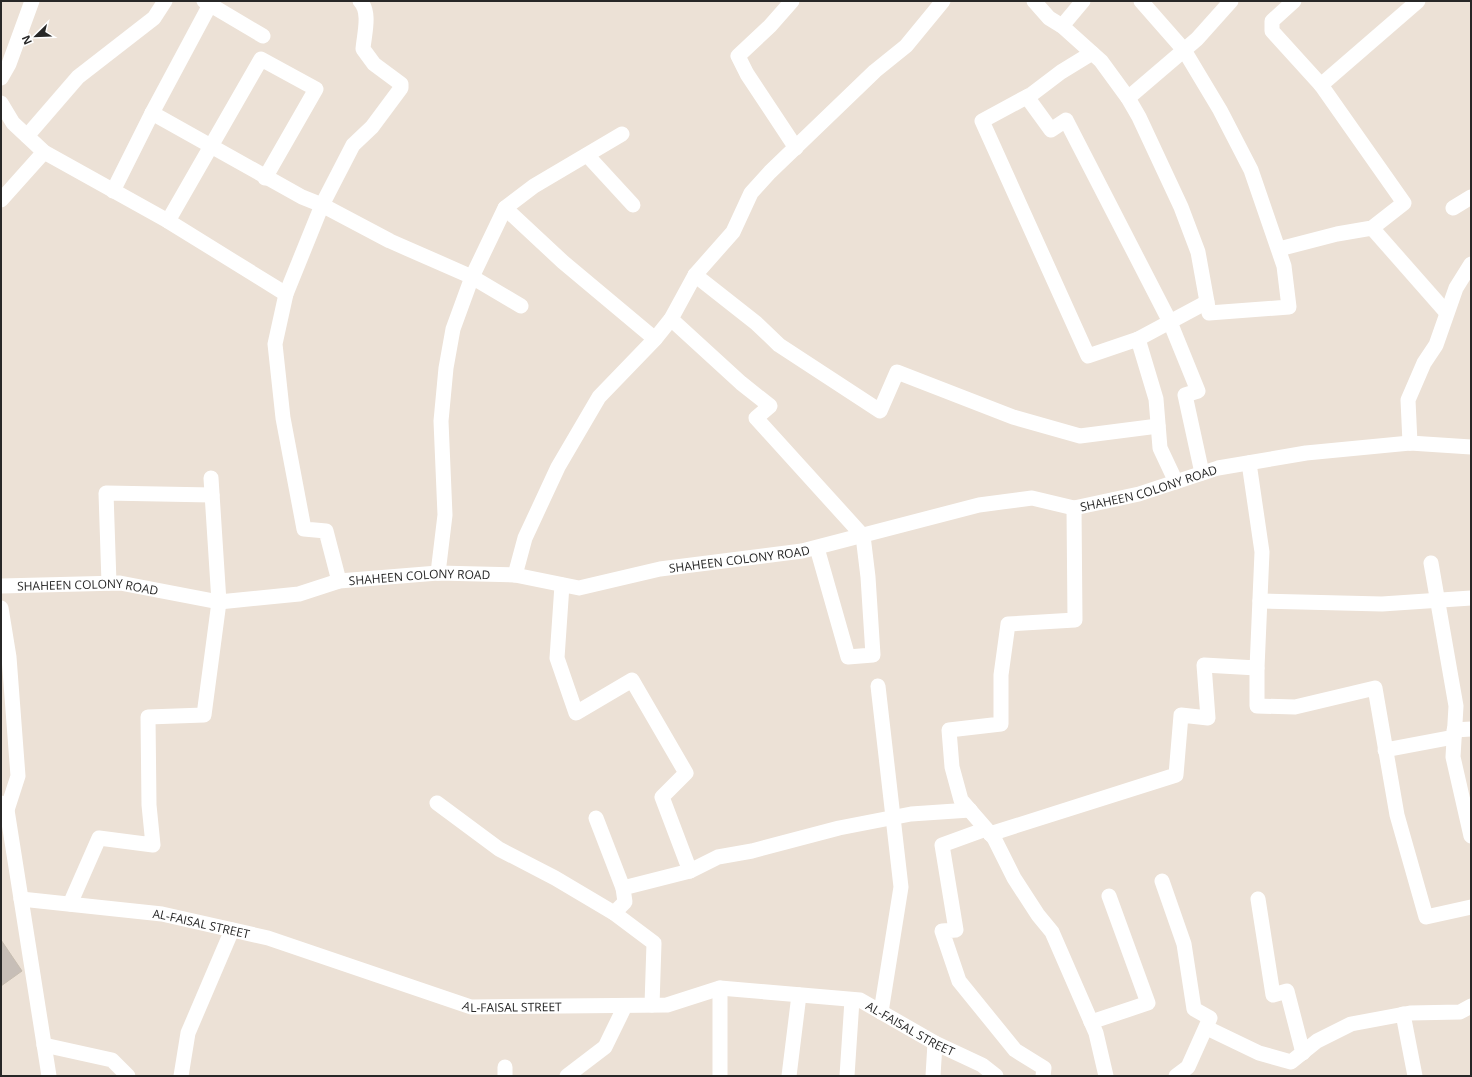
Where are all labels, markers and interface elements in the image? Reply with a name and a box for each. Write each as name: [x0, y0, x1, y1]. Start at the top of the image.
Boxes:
north arrow: [16, 16, 56, 56]
text: N: [18, 33, 35, 47]
street label: SHAHEEN COLONY ROAD: [1078, 460, 1219, 515]
street label: SHAHEEN COLONY ROAD: [668, 541, 812, 576]
street label: SHAHEEN COLONY ROAD: [348, 564, 491, 589]
street label: SHAHEEN COLONY ROAD: [17, 574, 160, 599]
street label: AL-FAISAL STREET: [152, 905, 252, 942]
street label: AL-FAISAL STREET: [460, 996, 562, 1016]
street label: AL-FAISAL STREET: [863, 997, 958, 1060]

